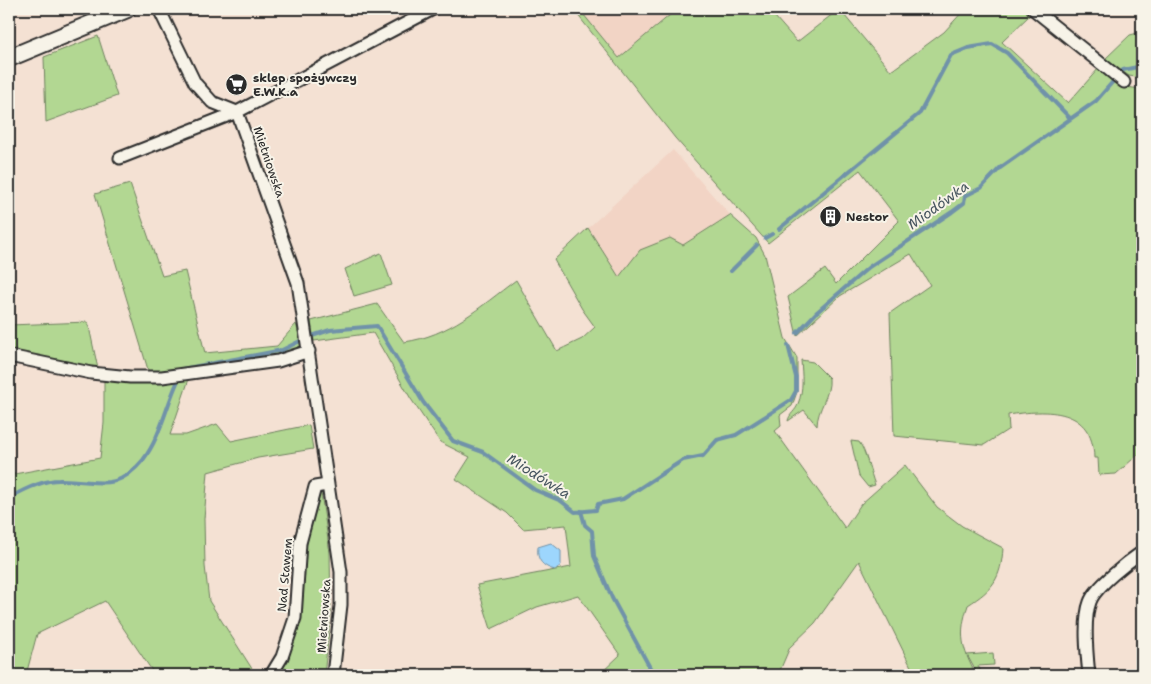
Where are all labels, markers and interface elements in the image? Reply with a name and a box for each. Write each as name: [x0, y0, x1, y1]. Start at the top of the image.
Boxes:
place label: sklep spożywczy E.W.K.a: [253, 70, 357, 100]
supermarket icon: sklep spożywczy E.W.K.a: [225, 73, 249, 97]
street label: Mietniowska: [249, 124, 289, 200]
water label: Miodówka: [904, 177, 972, 233]
building icon: Nestor: [818, 205, 842, 229]
place label: Nestor: [846, 209, 889, 225]
water label: Miodówka: [504, 449, 574, 503]
street label: Nad Stawem: [274, 537, 296, 613]
street label: Mietniowska: [313, 578, 335, 653]

